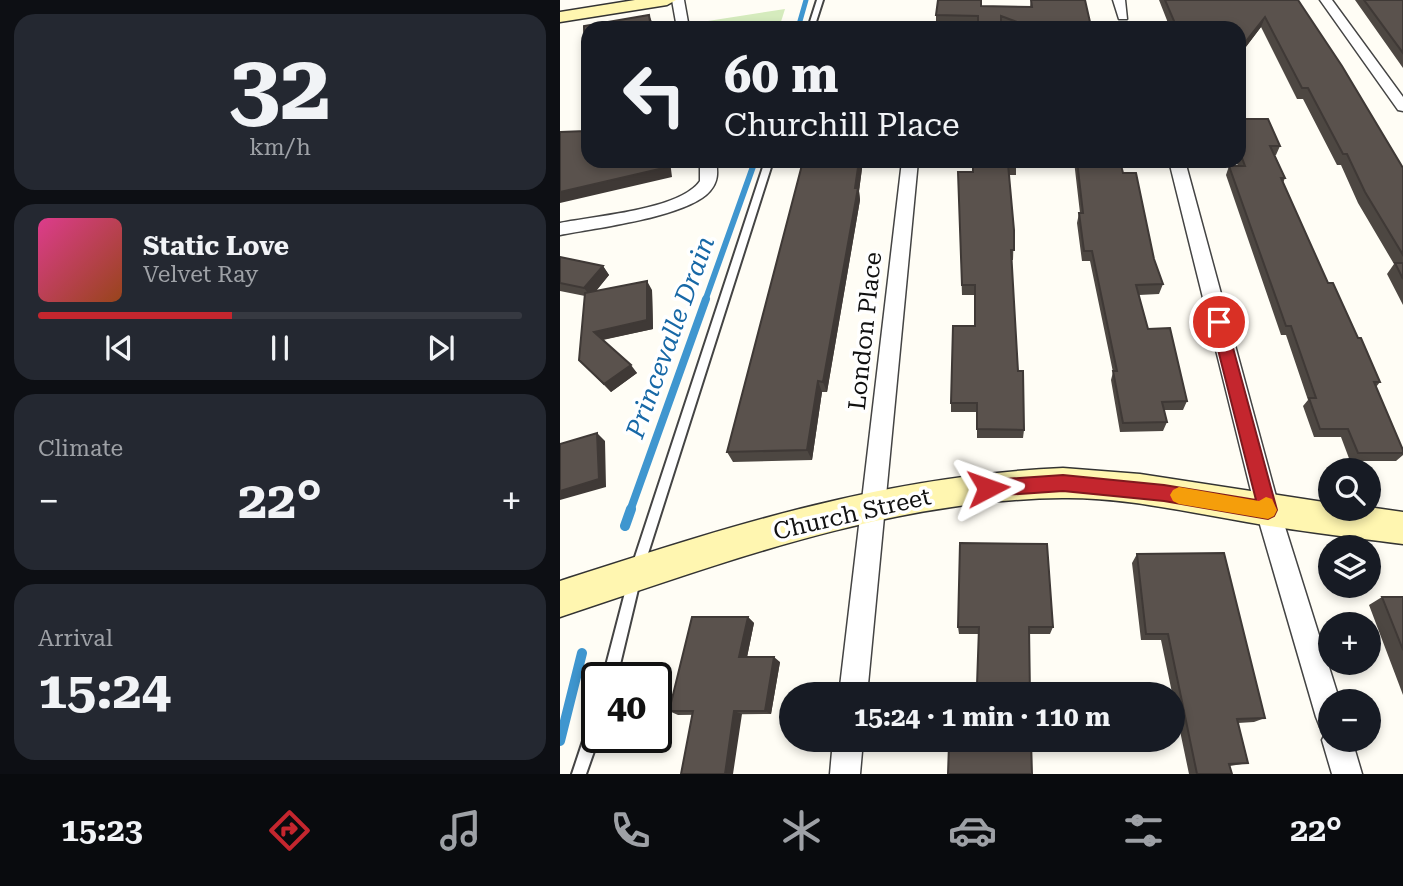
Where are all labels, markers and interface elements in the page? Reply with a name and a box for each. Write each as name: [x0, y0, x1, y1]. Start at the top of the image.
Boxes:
text: 32: [229, 35, 331, 141]
text: 60 m: [724, 47, 839, 104]
icon: left: [609, 49, 700, 140]
text: Churchill Place: [724, 106, 959, 144]
text: km/h: [249, 134, 311, 161]
text: Static Love: [143, 231, 289, 261]
water label: Princevalle Drain: [619, 232, 720, 443]
street label: London Place: [843, 251, 887, 411]
text: Velvet Ray: [143, 261, 258, 288]
pin: [1189, 292, 1249, 352]
icon: arrive: [1200, 303, 1238, 341]
icon: previous: [100, 329, 138, 367]
icon: pause: [261, 329, 299, 367]
icon: next: [422, 329, 460, 367]
text: Climate: [38, 435, 123, 462]
position arrow: [951, 451, 1025, 525]
map controls: [1318, 458, 1381, 752]
button: search: [1318, 458, 1381, 521]
text: 22°: [238, 470, 322, 531]
text: −: [38, 479, 59, 523]
text: +: [501, 479, 522, 523]
street label: Church Street: [770, 482, 934, 546]
button: layers: [1318, 535, 1381, 598]
button: +: [1318, 612, 1381, 675]
text: Arrival: [38, 625, 113, 652]
text: 15:24: [38, 660, 171, 721]
speed limit sign: 40: [581, 662, 672, 753]
button: −: [1318, 689, 1381, 752]
text: 15:24 · 1 min · 110 m: [854, 702, 1110, 732]
icon: directions: [265, 806, 314, 855]
icon: music: [436, 806, 485, 855]
icon: phone: [606, 806, 655, 855]
icon: climate: [777, 806, 826, 855]
icon: car: [948, 806, 997, 855]
icon: filters: [1119, 806, 1168, 855]
text: 15:23: [61, 811, 143, 849]
text: 22°: [1290, 811, 1342, 849]

